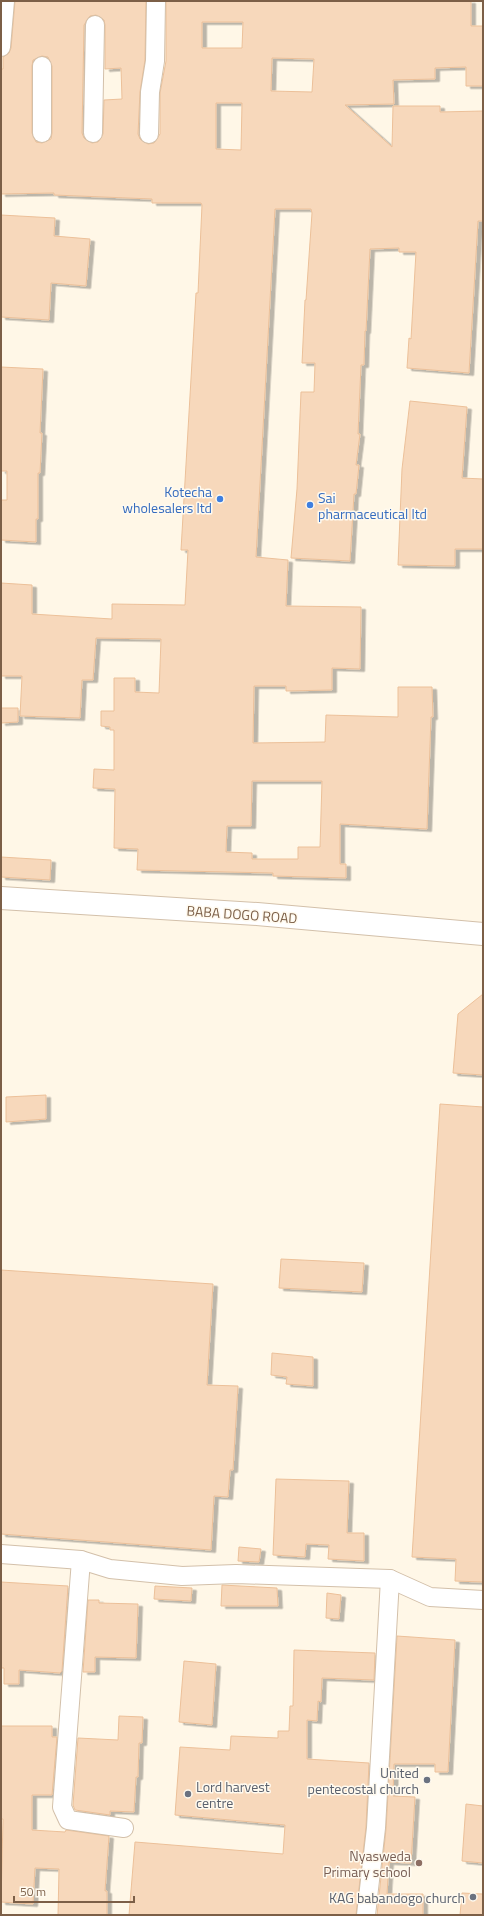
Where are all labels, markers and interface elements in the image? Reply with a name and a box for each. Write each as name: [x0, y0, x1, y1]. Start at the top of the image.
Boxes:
place label: Kotecha wholesalers ltd: [122, 481, 212, 518]
place label: Sai pharmaceutical ltd: [318, 487, 427, 524]
marker: Kotecha wholesalers ltd: [215, 494, 225, 504]
marker: Sai pharmaceutical ltd: [305, 500, 315, 510]
street label: BABA DOGO ROAD: [186, 900, 298, 928]
place label: United pentecostal church: [308, 1762, 419, 1799]
marker: United pentecostal church: [422, 1775, 432, 1785]
place label: Lord harvest centre: [196, 1776, 270, 1813]
marker: Lord harvest centre: [183, 1789, 193, 1799]
place label: Nyasweda Primary school: [323, 1845, 411, 1882]
marker: Nyasweda Primary school: [414, 1858, 424, 1868]
scale bar: [14, 1878, 134, 1904]
text: 50 m: [20, 1882, 46, 1901]
place label: KAG babandogo church: [329, 1887, 465, 1908]
marker: KAG babandogo church: [468, 1892, 478, 1902]

